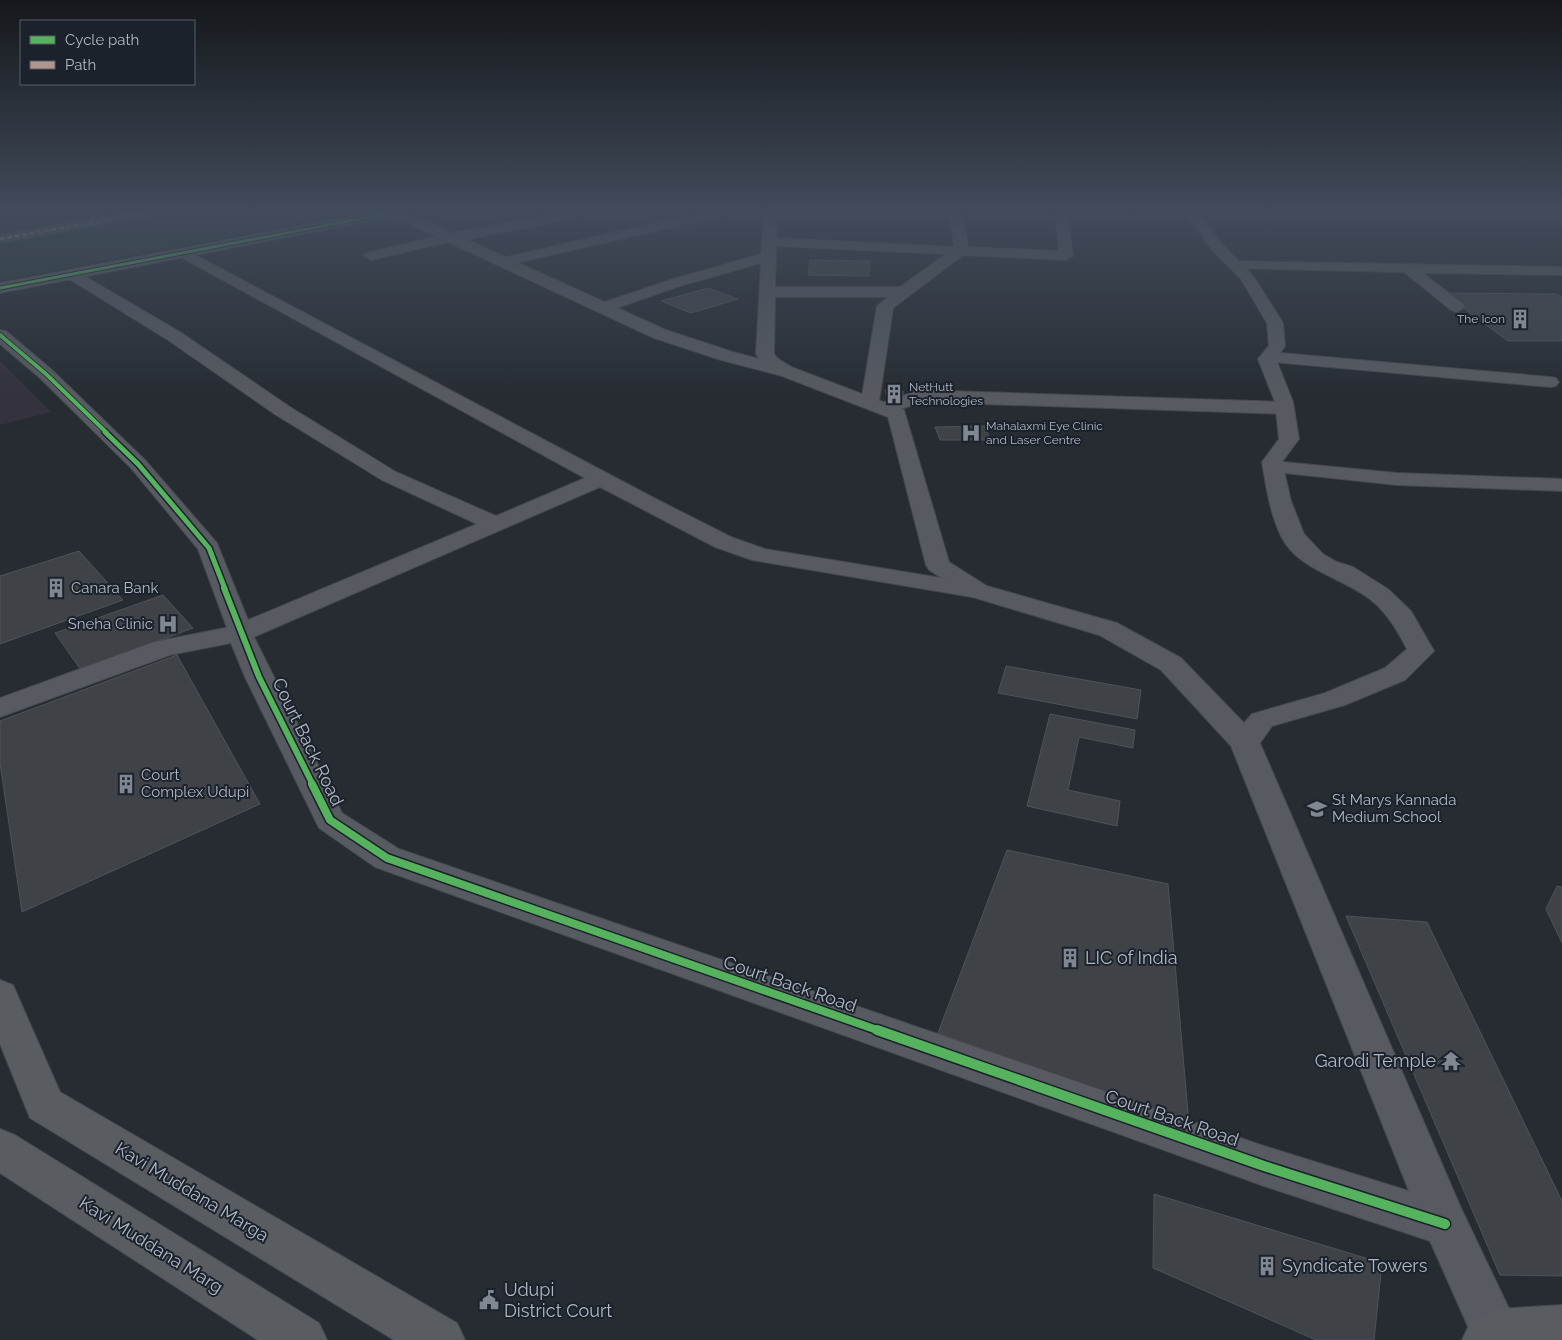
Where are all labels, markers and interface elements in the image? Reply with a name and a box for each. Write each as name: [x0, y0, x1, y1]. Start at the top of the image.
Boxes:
legend: [20, 20, 195, 85]
text: Cycle path: [65, 31, 139, 49]
text: Path: [65, 56, 96, 74]
building icon: The Icon: [1509, 308, 1531, 330]
place label: The Icon: [1457, 312, 1505, 326]
place label: NetHutt Technologies: [909, 380, 983, 408]
building icon: NetHutt Technologies: [883, 383, 905, 405]
place label: Mahalaxmi Eye Clinic and Laser Centre: [986, 419, 1103, 447]
hospital icon: Mahalaxmi Eye Clinic and Laser Centre: [960, 422, 982, 444]
building icon: Canara Bank: [45, 577, 67, 599]
place label: Canara Bank: [71, 579, 159, 597]
hospital icon: Sneha Clinic: [157, 613, 179, 635]
place label: Sneha Clinic: [68, 615, 153, 633]
street label: Court Back Road: [268, 674, 349, 809]
place label: Court Complex Udupi: [141, 766, 249, 801]
building icon: Court Complex Udupi: [115, 773, 137, 795]
place label: St Marys Kannada Medium School: [1332, 791, 1456, 826]
school or university icon: St Marys Kannada Medium School: [1306, 798, 1328, 820]
building icon: LIC of India: [1059, 947, 1081, 969]
place label: LIC of India: [1085, 947, 1177, 968]
street label: Court Back Road: [721, 951, 860, 1016]
place label: Garodi Temple: [1315, 1050, 1436, 1071]
temple icon: Garodi Temple: [1440, 1050, 1462, 1072]
street label: Court Back Road: [1103, 1085, 1242, 1150]
street label: Kavi Muddana Marga: [111, 1138, 273, 1246]
street label: Kavi Muddana Marg: [75, 1192, 227, 1298]
building icon: Syndicate Towers: [1256, 1255, 1278, 1277]
place label: Syndicate Towers: [1282, 1255, 1428, 1276]
place label: Udupi District Court: [504, 1279, 612, 1321]
public building icon: Udupi District Court: [478, 1289, 500, 1311]

